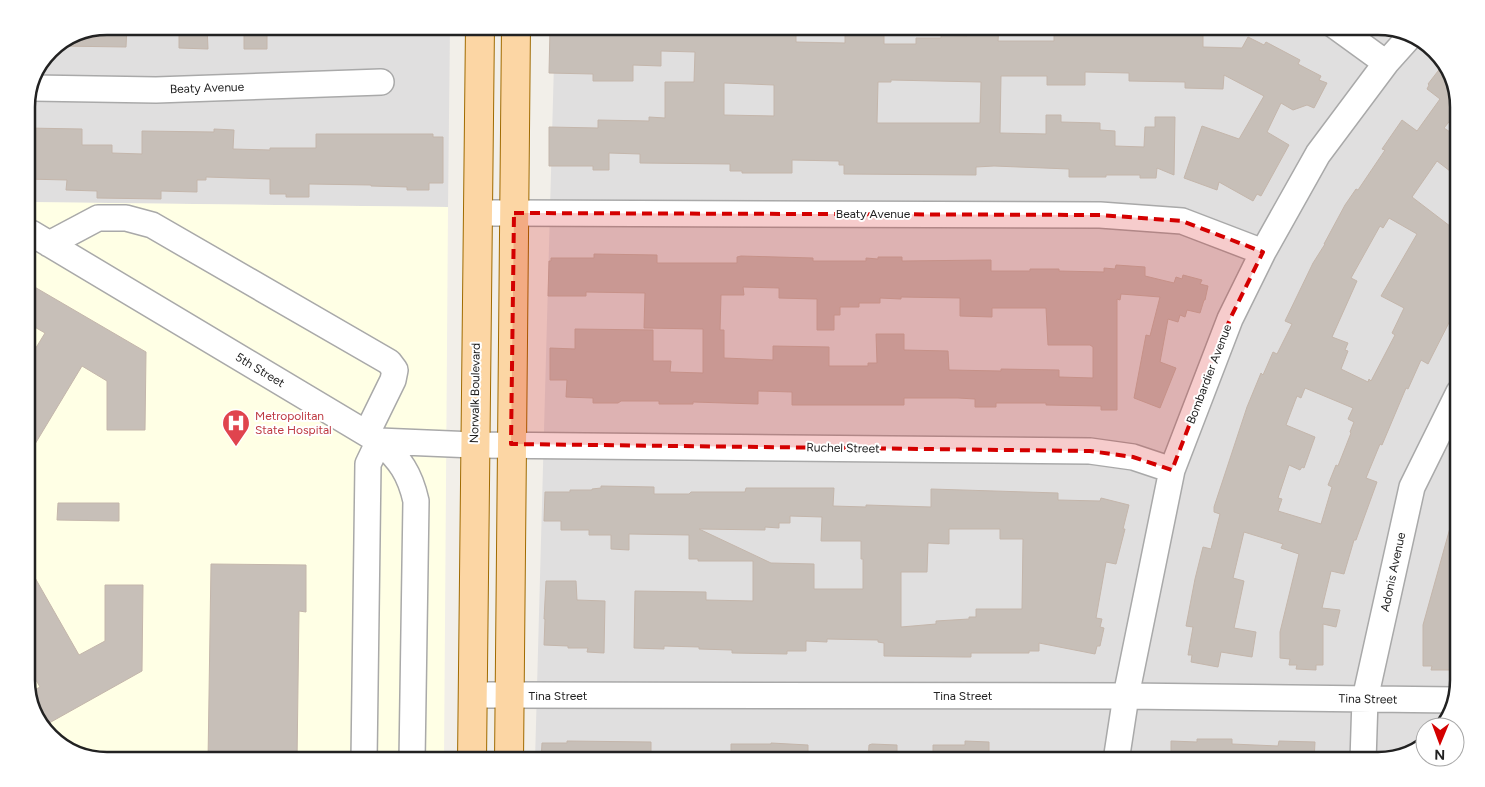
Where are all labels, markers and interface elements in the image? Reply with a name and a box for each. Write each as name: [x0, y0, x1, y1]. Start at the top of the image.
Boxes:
street label: Beaty Avenue: [170, 80, 245, 96]
street label: Beaty Avenue: [836, 207, 911, 221]
street label: Bombardier Avenue: [1184, 322, 1235, 426]
street label: Norwalk Boulevard: [467, 343, 483, 443]
street label: 5th Street: [233, 350, 287, 390]
hospital icon: Metropolitan State Hospital: [221, 408, 251, 447]
place label: Metropolitan State Hospital: [255, 409, 332, 437]
street label: Ruchel Street: [806, 440, 880, 456]
street label: Adonis Avenue: [1378, 531, 1408, 613]
street label: Tina Street: [529, 689, 588, 703]
street label: Tina Street: [934, 689, 993, 703]
street label: Tina Street: [1338, 691, 1398, 707]
north arrow: [1415, 717, 1465, 767]
text: N: [1434, 746, 1445, 763]

